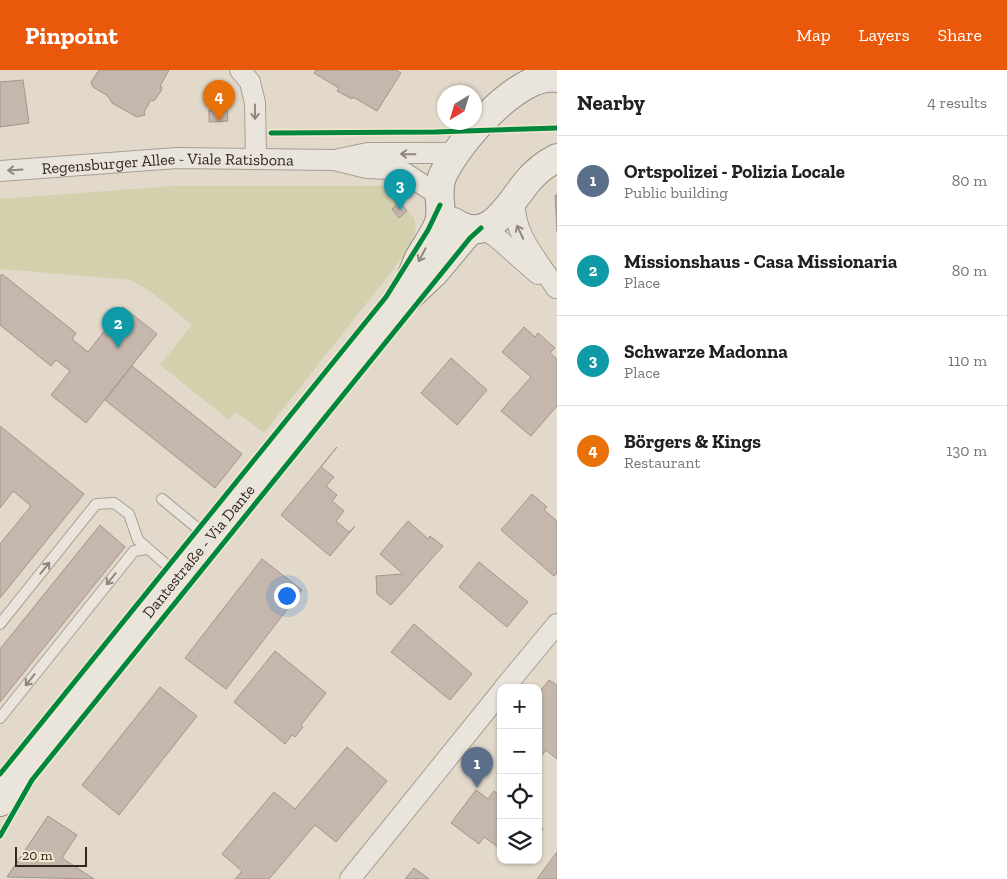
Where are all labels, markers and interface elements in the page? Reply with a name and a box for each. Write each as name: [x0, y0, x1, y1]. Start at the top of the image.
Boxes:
text: Pinpoint: [25, 21, 118, 50]
text: Map: [796, 24, 831, 46]
text: Layers: [859, 24, 910, 46]
text: Share: [938, 24, 982, 46]
pin: 4: [203, 80, 235, 121]
north arrow: [437, 85, 482, 130]
text: Nearby: [577, 90, 645, 115]
text: 4 results: [927, 93, 987, 112]
one-way arrow: [251, 104, 260, 120]
street label: Regensburger Allee - Viale Ratisbona: [41, 149, 294, 178]
one-way arrow: [400, 149, 416, 159]
text: Ortspolizei - Polizia Locale: [624, 160, 845, 183]
one-way arrow: [7, 165, 23, 174]
pin: 3: [384, 169, 416, 210]
text: 1: [590, 171, 596, 190]
text: 80 m: [952, 171, 987, 190]
text: Public building: [624, 183, 728, 202]
one-way arrow: [515, 225, 525, 240]
one-way arrow: [417, 247, 427, 262]
text: Missionshaus - Casa Missionaria: [624, 250, 897, 273]
text: 2: [589, 261, 597, 280]
text: 80 m: [952, 261, 987, 280]
text: Place: [624, 273, 660, 292]
pin: 2: [102, 307, 134, 348]
text: Schwarze Madonna: [624, 340, 788, 363]
text: 3: [589, 351, 597, 370]
text: 110 m: [948, 351, 987, 370]
text: Place: [624, 363, 660, 382]
text: Börgers & Kings: [624, 430, 761, 453]
text: 4: [588, 441, 598, 460]
text: 130 m: [946, 441, 987, 460]
text: Restaurant: [624, 453, 700, 472]
street label: Dantestraße - Via Dante: [138, 481, 259, 622]
one-way arrow: [39, 562, 50, 575]
one-way arrow: [106, 572, 117, 585]
your location: [274, 583, 300, 609]
one-way arrow: [25, 673, 36, 686]
map controls: [497, 684, 542, 864]
button: +: [497, 684, 542, 729]
button: −: [497, 729, 542, 774]
pin: 1: [461, 747, 493, 788]
button: locate: [497, 774, 542, 819]
button: layers: [497, 819, 542, 864]
scale bar: [15, 844, 88, 867]
text: 20 m: [22, 847, 53, 864]

